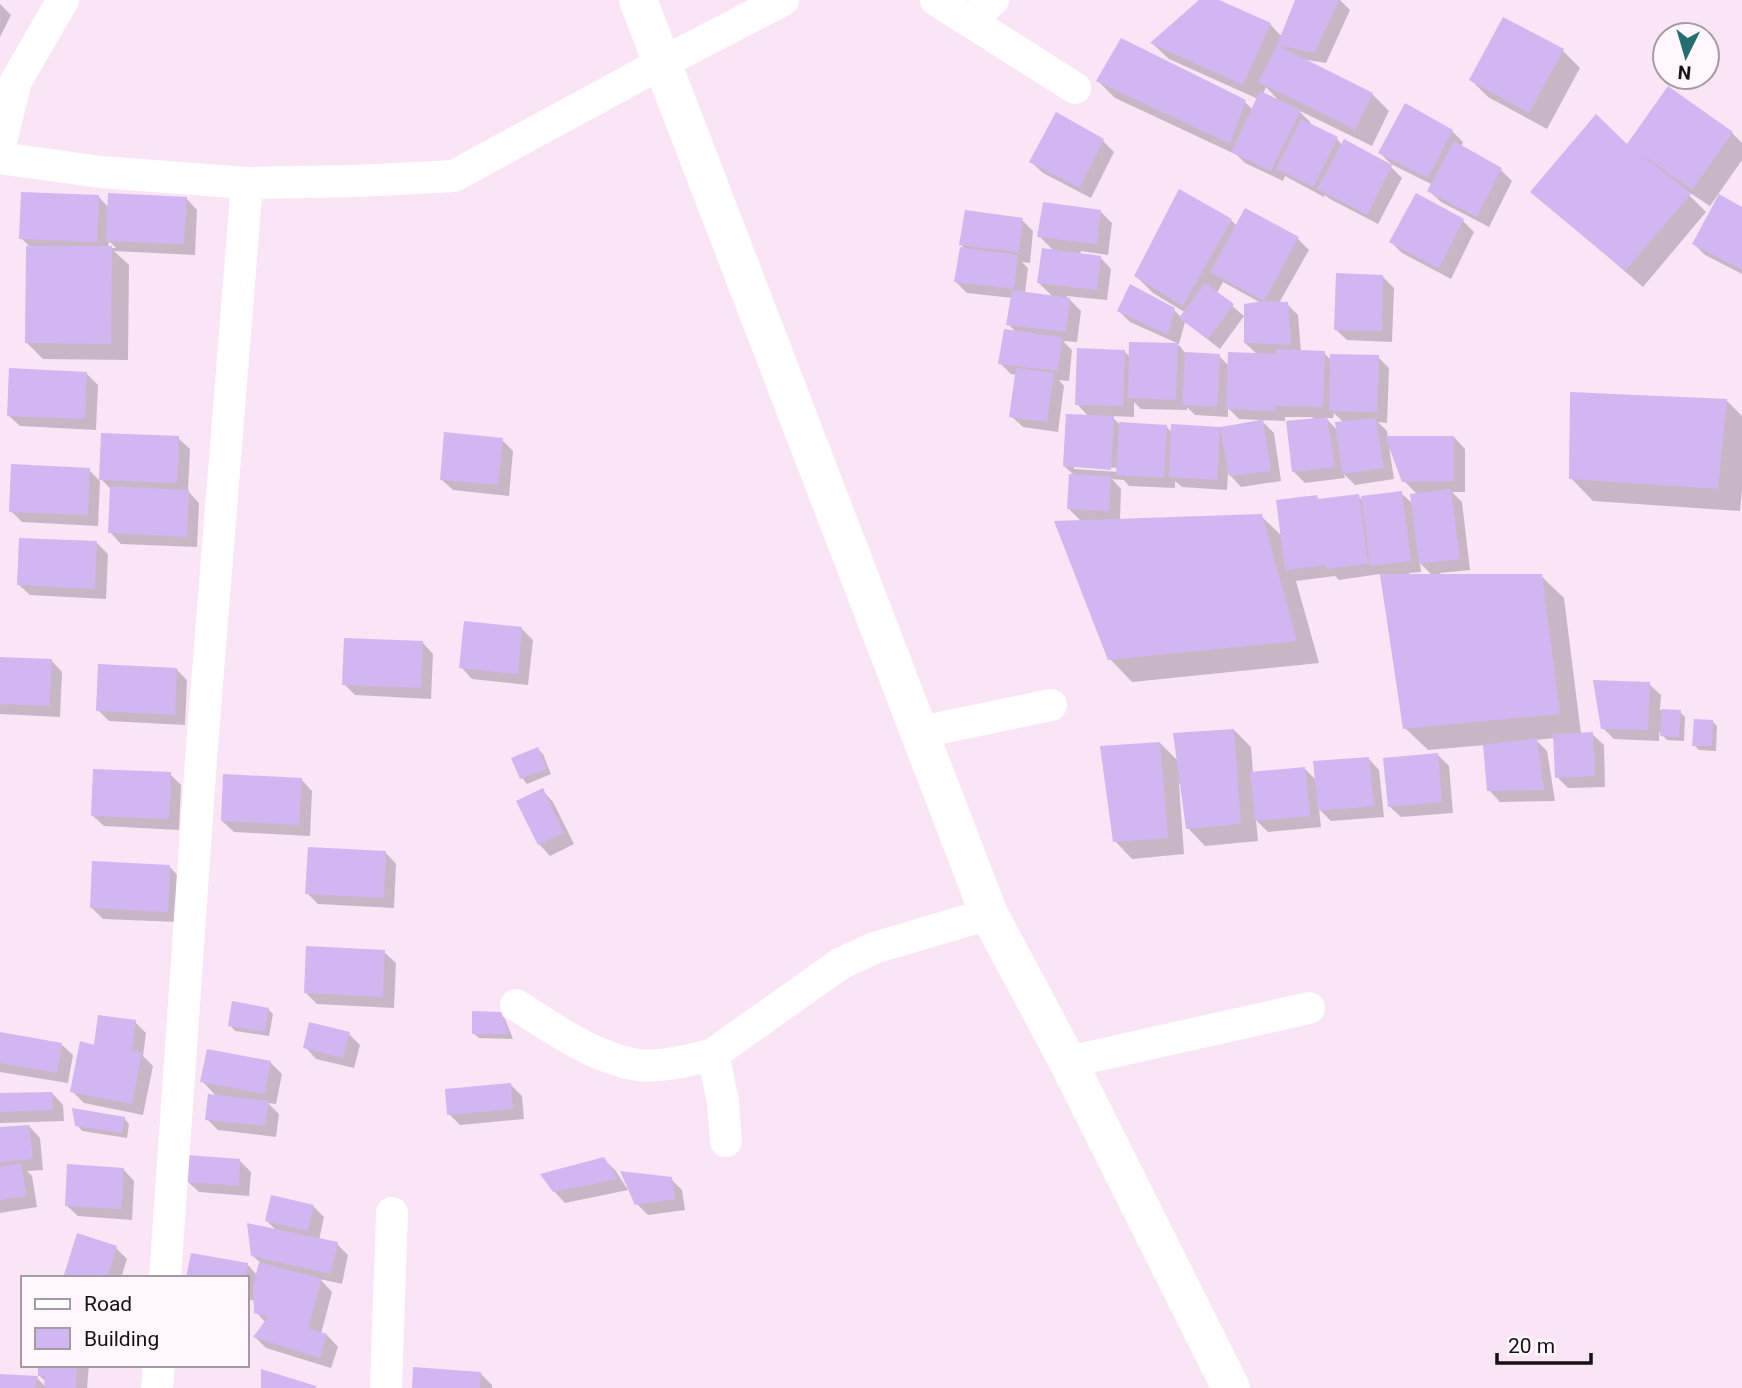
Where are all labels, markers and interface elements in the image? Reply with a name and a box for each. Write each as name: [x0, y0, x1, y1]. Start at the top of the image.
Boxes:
north arrow: [1651, 21, 1721, 91]
text: N: [1677, 60, 1692, 84]
legend: [21, 1276, 248, 1367]
text: Road: [84, 1292, 132, 1316]
scale bar: [1497, 1322, 1592, 1366]
text: Building: [84, 1327, 159, 1351]
text: 20 m: [1508, 1334, 1555, 1358]

